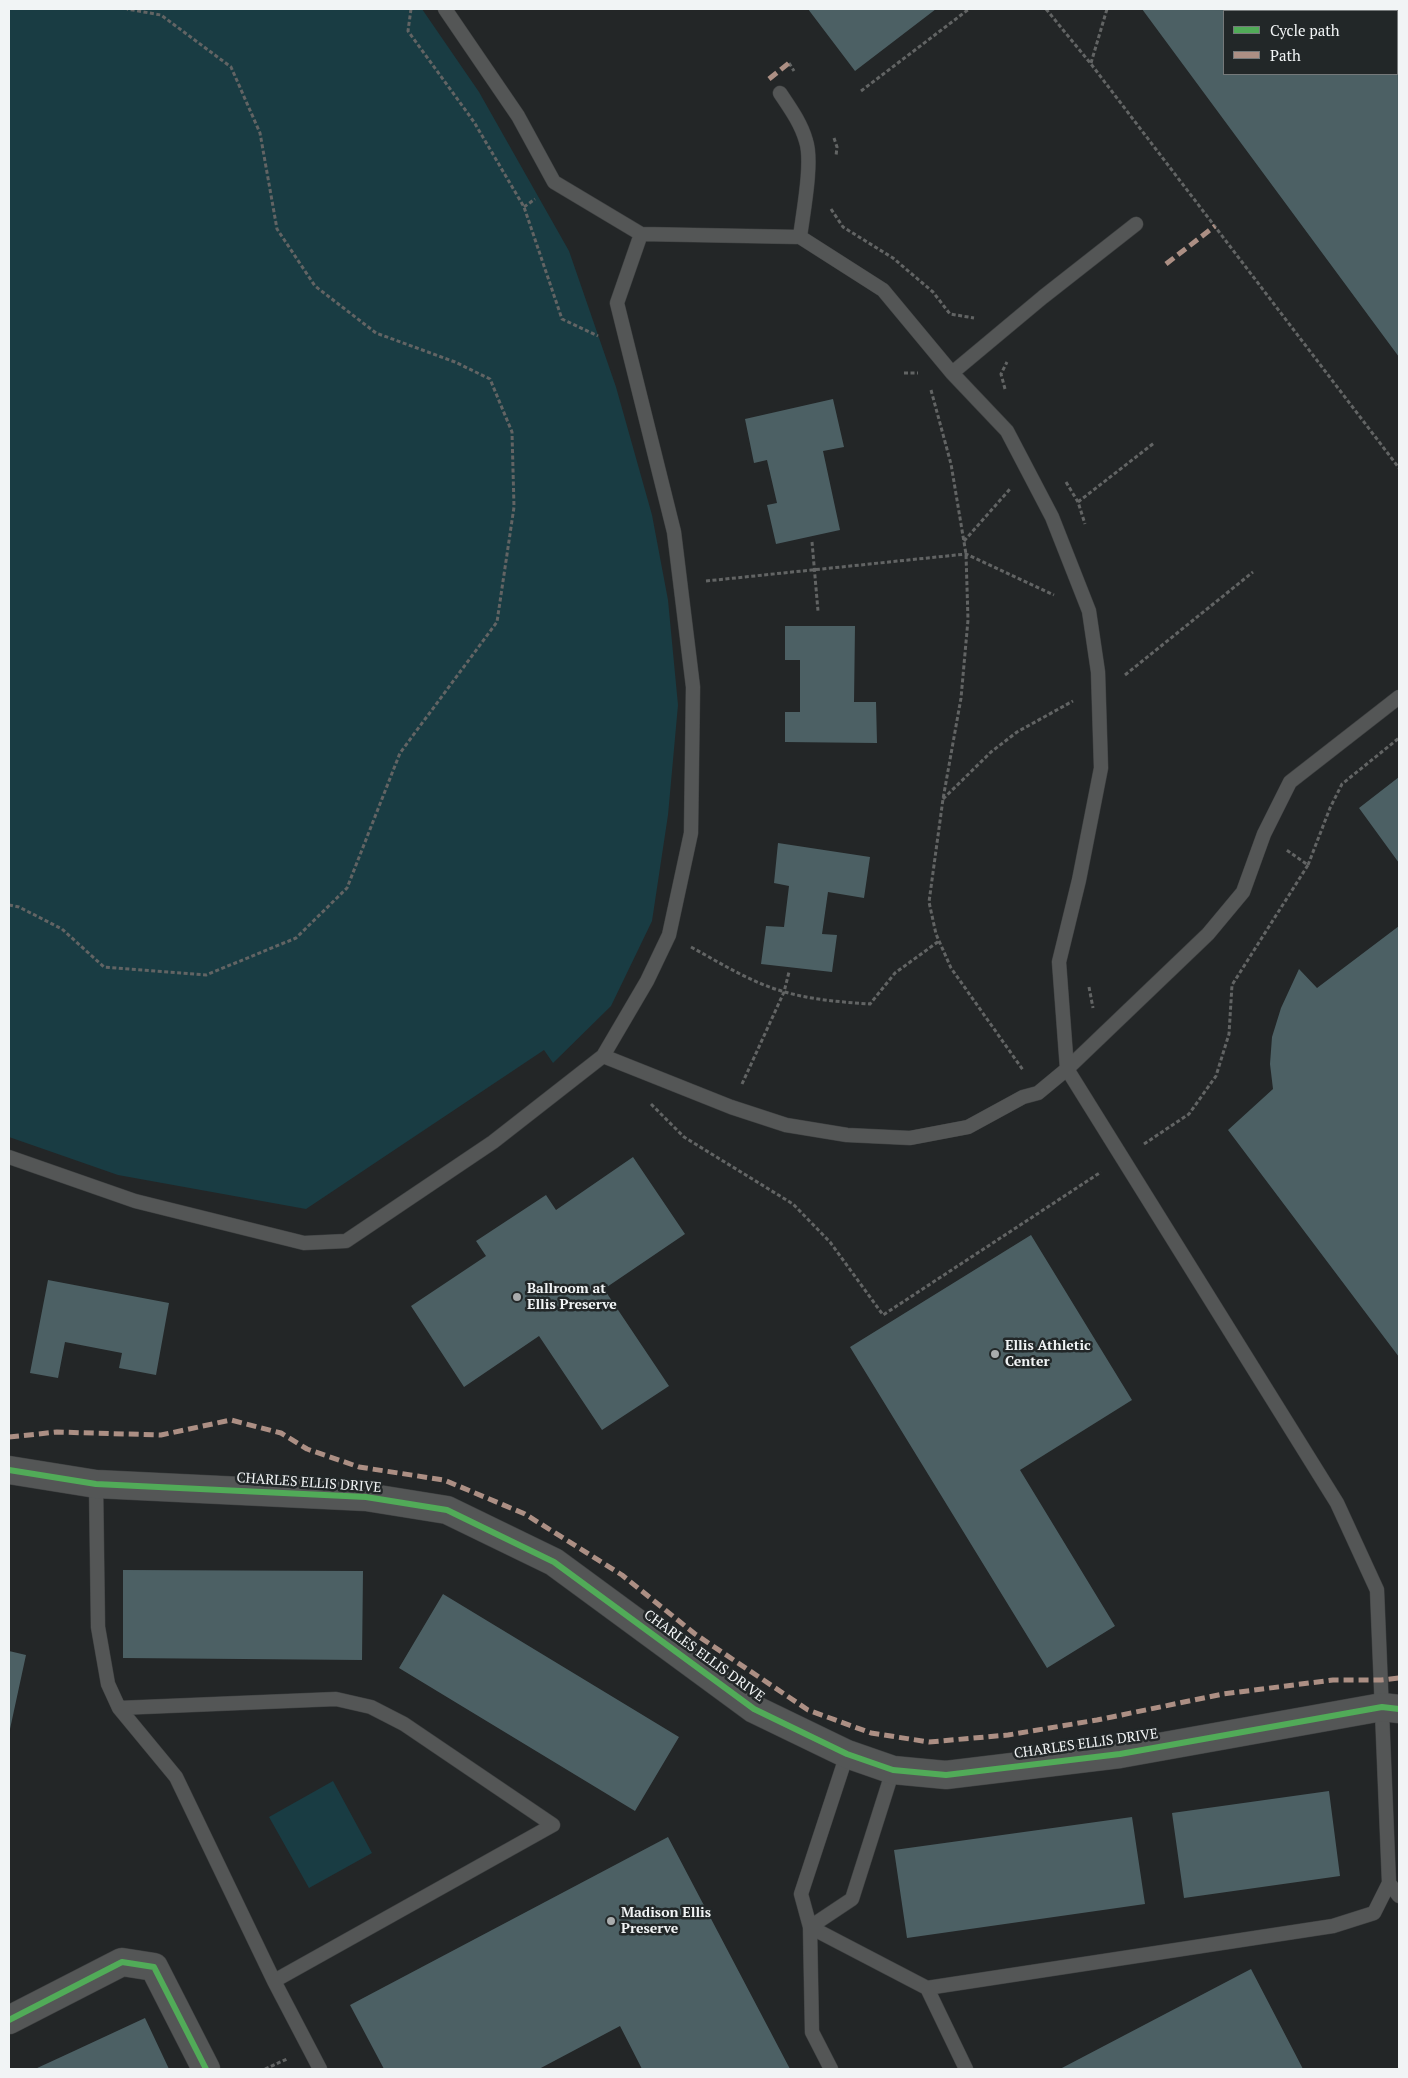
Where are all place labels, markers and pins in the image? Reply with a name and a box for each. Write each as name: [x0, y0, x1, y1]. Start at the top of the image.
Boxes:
place label: Ballroom at Ellis Preserve: [527, 1281, 617, 1314]
marker: Ballroom at Ellis Preserve: [511, 1291, 523, 1303]
place label: Ellis Athletic Center: [1005, 1338, 1091, 1370]
marker: Ellis Athletic Center: [989, 1348, 1001, 1360]
place label: Madison Ellis Preserve: [621, 1905, 711, 1938]
marker: Madison Ellis Preserve: [605, 1915, 617, 1927]

